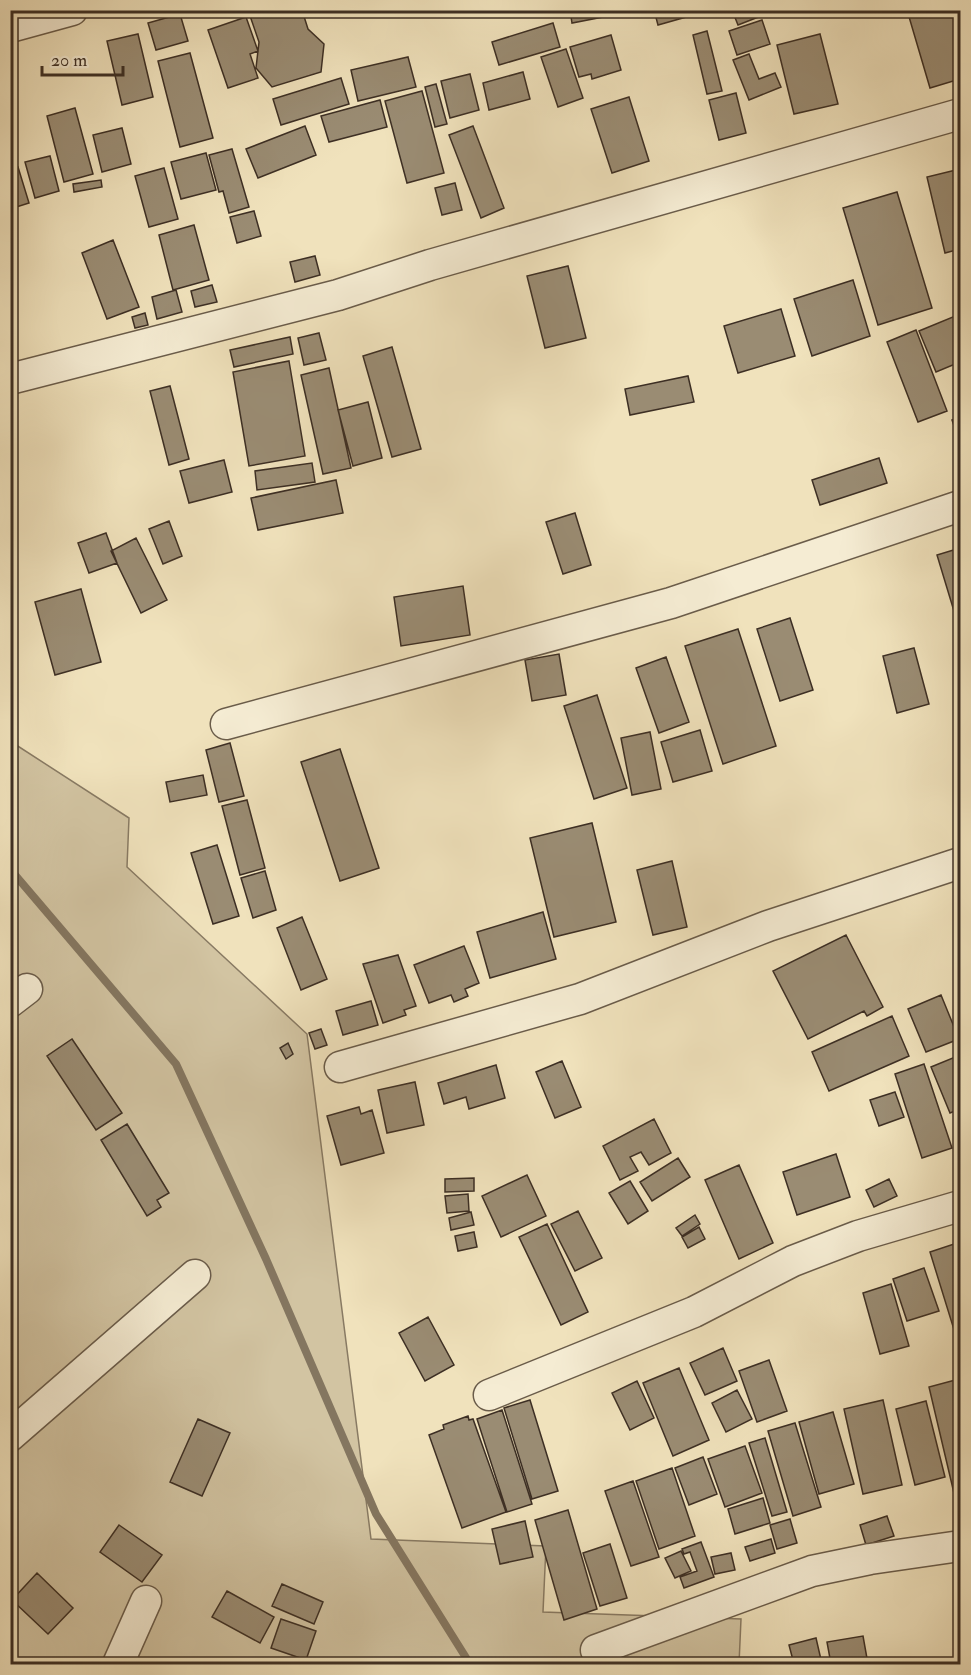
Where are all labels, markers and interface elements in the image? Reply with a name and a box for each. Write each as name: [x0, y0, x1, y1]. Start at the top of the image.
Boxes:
scale bar: [42, 39, 123, 77]
text: 20 m: [51, 49, 87, 72]

